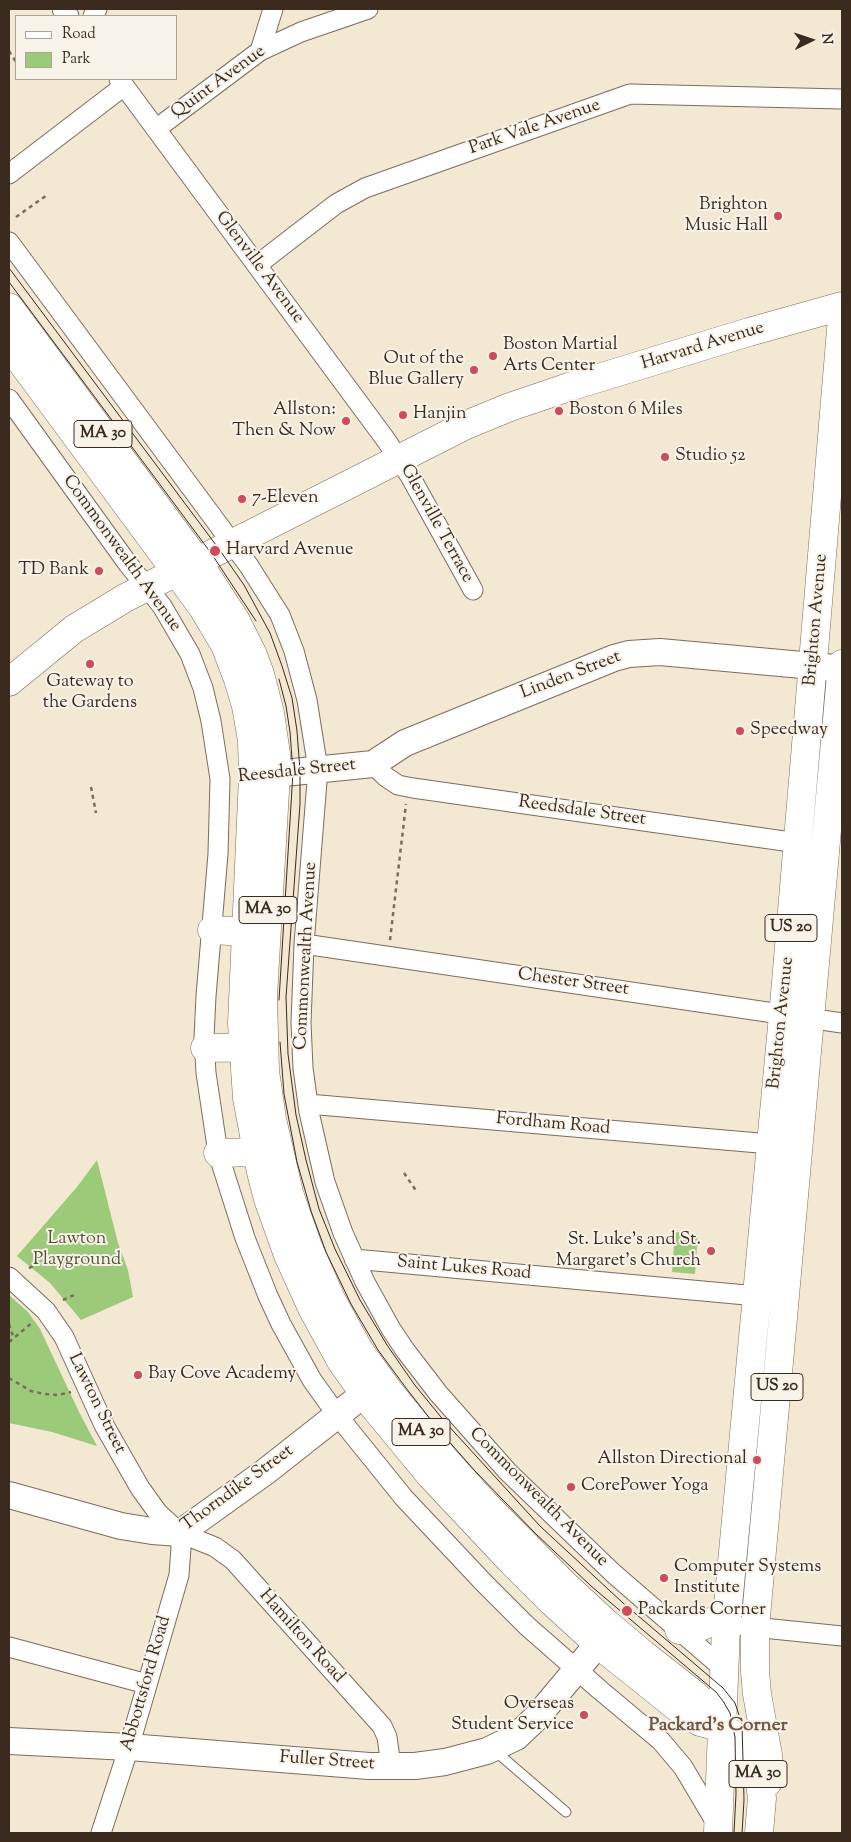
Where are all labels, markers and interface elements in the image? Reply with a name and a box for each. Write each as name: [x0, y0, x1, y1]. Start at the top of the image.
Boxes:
legend: [15, 15, 178, 80]
north arrow: [786, 15, 836, 65]
text: Road: [62, 24, 96, 45]
text: N: [816, 33, 836, 45]
street label: Quint Avenue: [168, 42, 270, 124]
text: Park: [62, 49, 91, 70]
street label: Park Vale Avenue: [467, 95, 603, 161]
place label: Brighton Music Hall: [685, 195, 768, 238]
street label: Glenville Avenue: [210, 208, 308, 328]
marker: Brighton Music Hall: [772, 210, 784, 222]
street label: Harvard Avenue: [639, 318, 767, 376]
place label: Boston Martial Arts Center: [503, 335, 618, 378]
place label: Out of the Blue Gallery: [368, 349, 464, 392]
marker: Boston Martial Arts Center: [487, 350, 499, 362]
marker: Out of the Blue Gallery: [468, 364, 480, 376]
place label: Allston: Then & Now: [232, 400, 336, 442]
place label: Boston 6 Miles: [569, 400, 682, 422]
place label: Hanjin: [413, 404, 467, 426]
marker: Boston 6 Miles: [553, 405, 565, 417]
marker: Hanjin: [397, 409, 409, 421]
marker: Allston: Then & Now: [340, 415, 352, 427]
road number: MA 30: [74, 420, 132, 448]
place label: Studio 52: [675, 446, 746, 468]
marker: Studio 52: [659, 451, 671, 463]
street label: Glenville Terrace: [395, 461, 477, 587]
street label: Commonwealth Avenue: [57, 471, 185, 637]
place label: 7-Eleven: [252, 488, 319, 510]
marker: 7-Eleven: [236, 493, 248, 505]
place label: Harvard Avenue: [226, 540, 353, 562]
marker: Harvard Avenue: [208, 544, 222, 558]
street label: Brighton Avenue: [800, 553, 834, 687]
place label: TD Bank: [18, 560, 89, 582]
marker: TD Bank: [93, 565, 105, 577]
street label: Linden Street: [518, 647, 624, 705]
marker: Gateway to the Gardens: [84, 658, 96, 670]
place label: Gateway to the Gardens: [43, 672, 137, 714]
place label: Speedway: [750, 720, 828, 742]
marker: Speedway: [734, 725, 746, 737]
street label: Reesdale Street: [237, 755, 357, 789]
street label: Reedsdale Street: [517, 792, 647, 832]
street label: Commonwealth Avenue: [291, 861, 323, 1051]
road number: MA 30: [239, 896, 297, 924]
road number: US 20: [765, 914, 817, 941]
street label: Brighton Avenue: [764, 956, 800, 1090]
street label: Chester Street: [516, 965, 630, 1001]
street label: Fordham Road: [495, 1109, 611, 1141]
park label: Lawton Playground: [33, 1229, 121, 1272]
place label: St. Luke's and St. Margaret's Church: [556, 1230, 701, 1272]
marker: St. Luke's and St. Margaret's Church: [705, 1245, 717, 1257]
street label: Saint Lukes Road: [396, 1252, 532, 1286]
street label: Lawton Street: [62, 1350, 130, 1458]
place label: Bay Cove Academy: [148, 1364, 296, 1386]
marker: Bay Cove Academy: [132, 1369, 144, 1381]
road number: US 20: [751, 1374, 803, 1400]
road number: MA 30: [392, 1418, 450, 1445]
street label: Commonwealth Avenue: [464, 1424, 612, 1572]
street label: Thorndike Street: [178, 1441, 298, 1537]
place label: Allston Directional: [597, 1449, 747, 1471]
marker: Allston Directional: [751, 1454, 763, 1466]
place label: CorePower Yoga: [581, 1476, 709, 1498]
marker: CorePower Yoga: [565, 1481, 577, 1493]
place label: Computer Systems Institute: [674, 1557, 821, 1600]
marker: Computer Systems Institute: [658, 1572, 670, 1584]
street label: Hamilton Road: [253, 1586, 349, 1688]
place label: Packards Corner: [638, 1600, 766, 1622]
marker: Packards Corner: [620, 1604, 634, 1618]
street label: Abbottsford Road: [117, 1614, 177, 1754]
place label: Overseas Student Service: [451, 1694, 574, 1736]
marker: Overseas Student Service: [578, 1709, 590, 1721]
district label: Packard's Corner: [648, 1716, 788, 1738]
street label: Fuller Street: [279, 1748, 375, 1776]
road number: MA 30: [729, 1760, 787, 1788]

